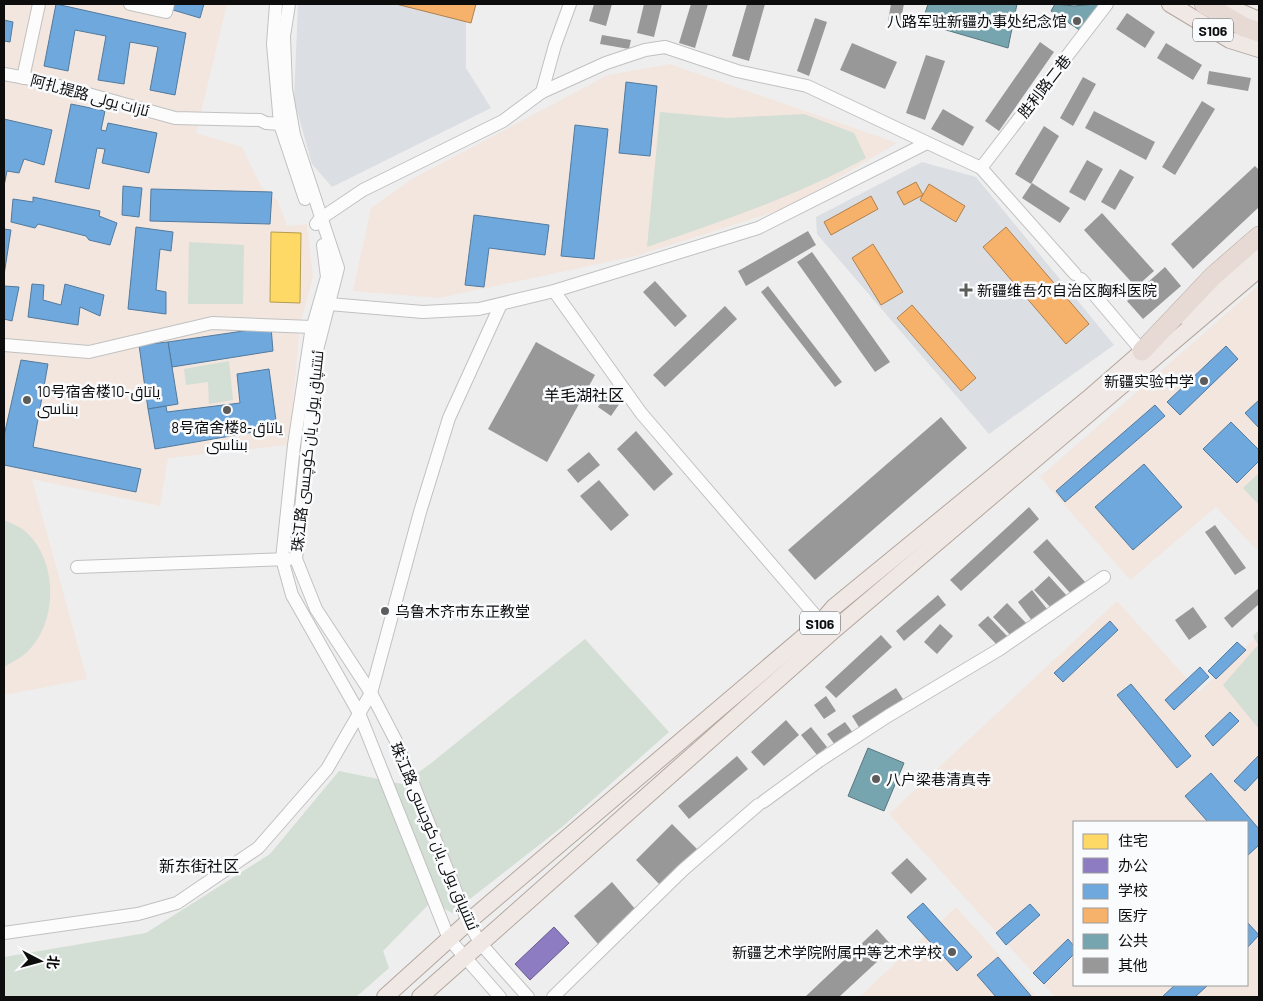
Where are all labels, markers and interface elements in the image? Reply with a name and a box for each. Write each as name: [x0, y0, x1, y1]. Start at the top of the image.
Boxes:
place label: 八路军驻新疆办事处纪念馆: [887, 12, 1067, 30]
marker: 八路军驻新疆办事处纪念馆: [1071, 15, 1083, 27]
road number: S106: [1193, 18, 1233, 42]
street label: 胜利路二巷: [1014, 51, 1074, 121]
street label: 阿扎提路 ئازات يولى: [28, 70, 151, 121]
place label: 新疆维吾尔自治区胸科医院: [977, 281, 1157, 299]
marker: 新疆维吾尔自治区胸科医院: [959, 283, 973, 297]
street label: 珠江路 ئىتتىپاق يولى يان كوچىسى: [287, 349, 329, 553]
place label: 新疆实验中学: [1104, 372, 1194, 390]
marker: 新疆实验中学: [1198, 375, 1210, 387]
place label: 10号宿舍楼10-ياتاق بىناسى: [37, 382, 160, 419]
district label: 羊毛湖社区: [544, 385, 624, 404]
marker: 10号宿舍楼10-ياتاق بىناسى: [21, 394, 33, 406]
marker: 8号宿舍楼8-ياتاق بىناسى: [221, 404, 233, 416]
place label: 8号宿舍楼8-ياتاق بىناسى: [171, 418, 283, 455]
place label: 乌鲁木齐市东正教堂: [395, 602, 530, 620]
marker: 乌鲁木齐市东正教堂: [379, 605, 391, 617]
road number: S106: [800, 612, 840, 634]
street label: 珠江路 ئىتتىپاق يولى يان كوچىسى: [385, 739, 483, 933]
place label: 八户梁巷清真寺: [886, 770, 991, 788]
marker: 八户梁巷清真寺: [870, 773, 882, 785]
legend: [1073, 821, 1248, 986]
text: 住宅: [1118, 831, 1148, 849]
district label: 新东街社区: [159, 856, 239, 875]
text: 办公: [1118, 856, 1148, 874]
text: 学校: [1118, 881, 1148, 899]
text: 医疗: [1118, 906, 1148, 924]
text: 公共: [1118, 931, 1148, 949]
north arrow: [15, 936, 65, 986]
place label: 新疆艺术学院附属中等艺术学校: [732, 943, 942, 961]
marker: 新疆艺术学院附属中等艺术学校: [946, 946, 958, 958]
text: 北: [44, 955, 63, 970]
text: 其他: [1118, 956, 1148, 974]

